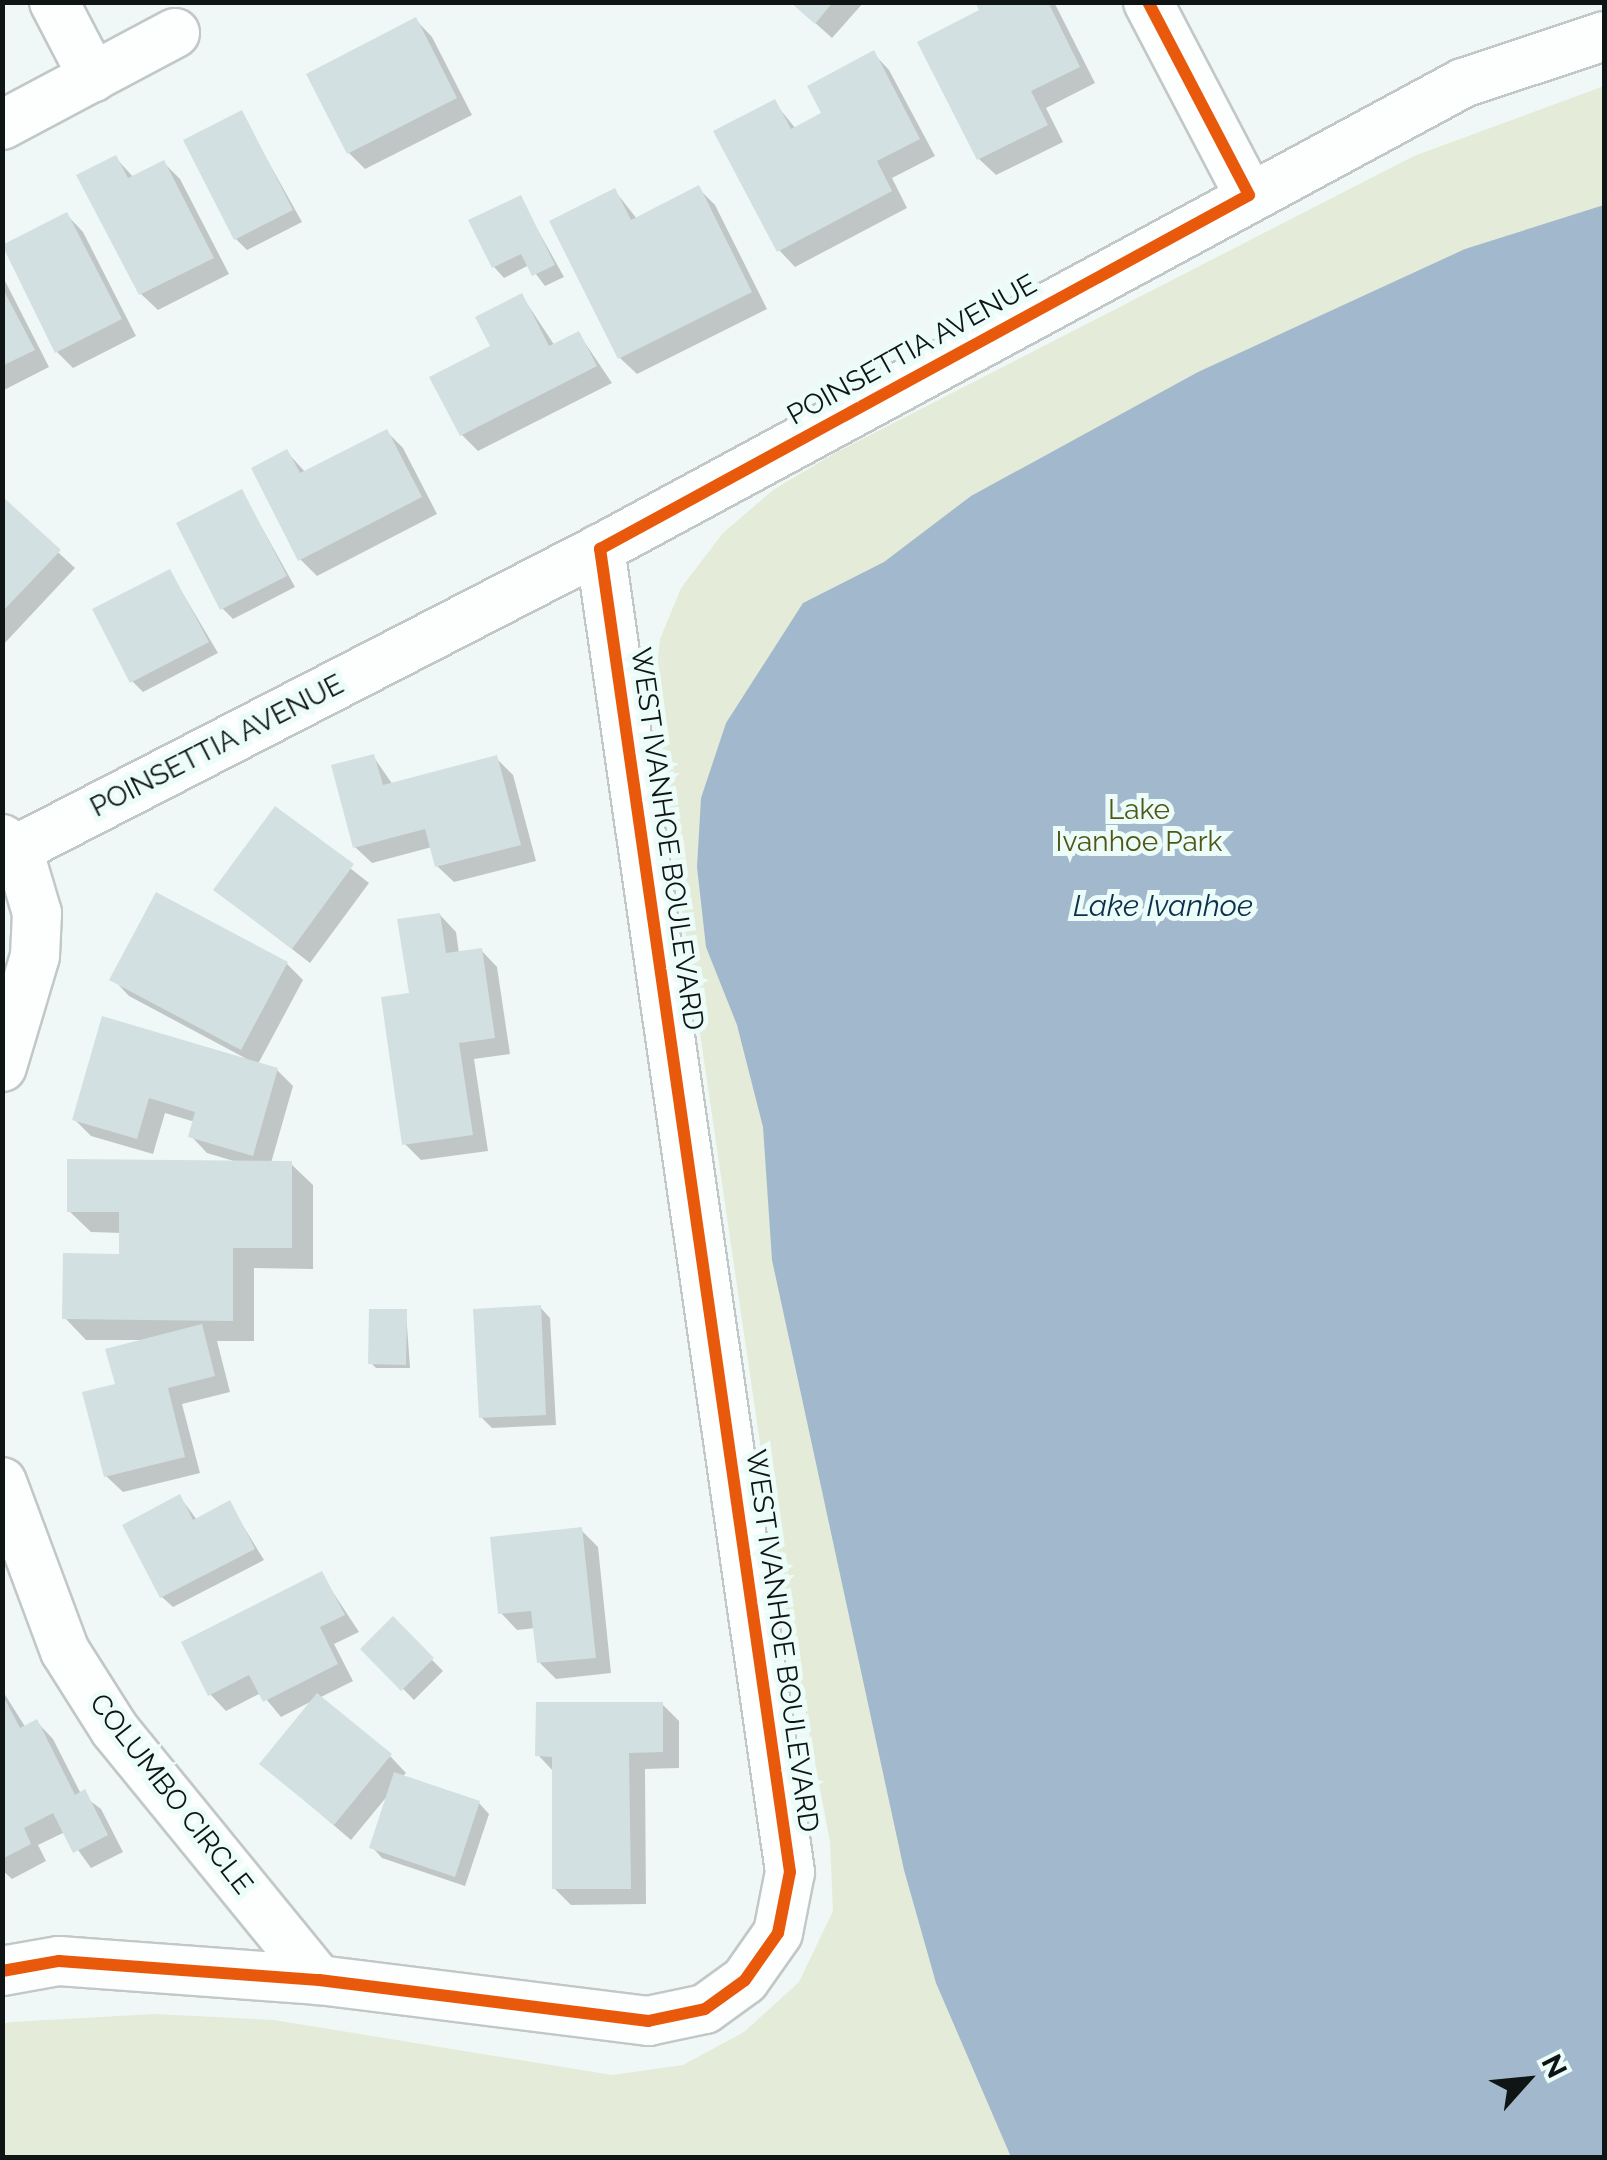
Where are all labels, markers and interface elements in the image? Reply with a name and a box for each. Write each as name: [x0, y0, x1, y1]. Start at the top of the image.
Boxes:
street label: POINSETTIA AVENUE: [781, 267, 1043, 433]
street label: WEST IVANHOE BOULEVARD: [623, 645, 711, 1033]
street label: POINSETTIA AVENUE: [84, 667, 350, 825]
park label: Lake Ivanhoe Park: [1056, 793, 1222, 859]
water label: Lake Ivanhoe: [1073, 888, 1253, 924]
street label: WEST IVANHOE BOULEVARD: [738, 1447, 826, 1835]
street label: COLUMBO CIRCLE: [82, 1687, 260, 1901]
north arrow: [1477, 2030, 1577, 2130]
text: N: [1535, 2049, 1574, 2083]

